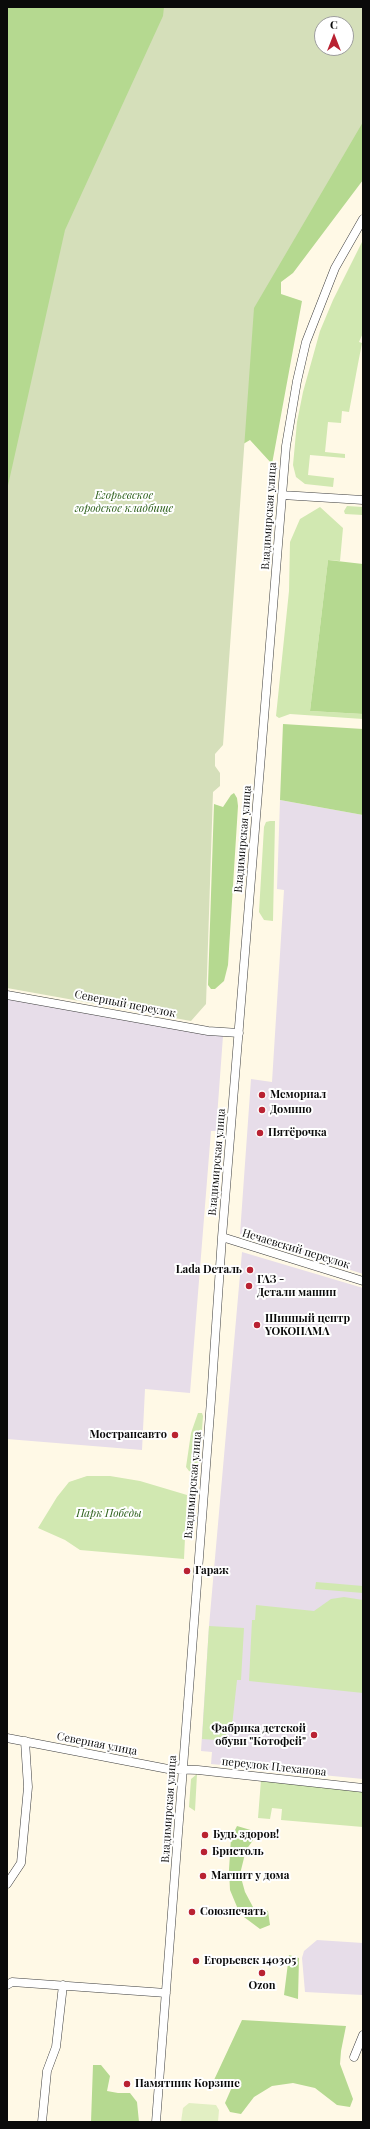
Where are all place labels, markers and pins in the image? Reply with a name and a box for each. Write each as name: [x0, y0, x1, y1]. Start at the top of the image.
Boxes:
place label: Мемориал: [270, 1088, 326, 1102]
marker: Мемориал: [257, 1090, 267, 1100]
place label: Домино: [270, 1103, 312, 1117]
marker: Домино: [257, 1105, 267, 1115]
place label: Пятёрочка: [268, 1126, 327, 1140]
marker: Пятёрочка: [255, 1128, 265, 1138]
place label: Lada Dеталь: [176, 1263, 242, 1277]
marker: Lada Dеталь: [245, 1265, 255, 1275]
place label: ГАЗ - Детали машин: [257, 1273, 336, 1299]
marker: ГАЗ - Детали машин: [244, 1281, 254, 1291]
place label: Шинный центр YOKOHAMA: [265, 1312, 350, 1338]
marker: Шинный центр YOKOHAMA: [252, 1320, 262, 1330]
place label: Мострансавто: [90, 1428, 167, 1442]
marker: Мострансавто: [170, 1430, 180, 1440]
place label: Гараж: [195, 1564, 229, 1578]
marker: Гараж: [182, 1566, 192, 1576]
place label: Фабрика детской обуви "Котофей": [212, 1722, 306, 1748]
marker: Фабрика детской обуви "Котофей": [309, 1730, 319, 1740]
place label: Будь здоров!: [213, 1828, 279, 1842]
marker: Будь здоров!: [200, 1830, 210, 1840]
place label: Бристоль: [212, 1845, 264, 1859]
marker: Бристоль: [199, 1847, 209, 1857]
place label: Магнит у дома: [211, 1869, 289, 1883]
marker: Магнит у дома: [198, 1871, 208, 1881]
place label: Союзпечать: [200, 1905, 266, 1919]
marker: Союзпечать: [187, 1907, 197, 1917]
place label: Егорьевск 140305: [204, 1954, 296, 1968]
marker: Егорьевск 140305: [191, 1956, 201, 1966]
marker: Ozon: [257, 1968, 267, 1978]
place label: Ozon: [249, 1979, 275, 1993]
place label: Памятник Корзине: [135, 2077, 240, 2091]
marker: Памятник Корзине: [122, 2079, 132, 2089]

